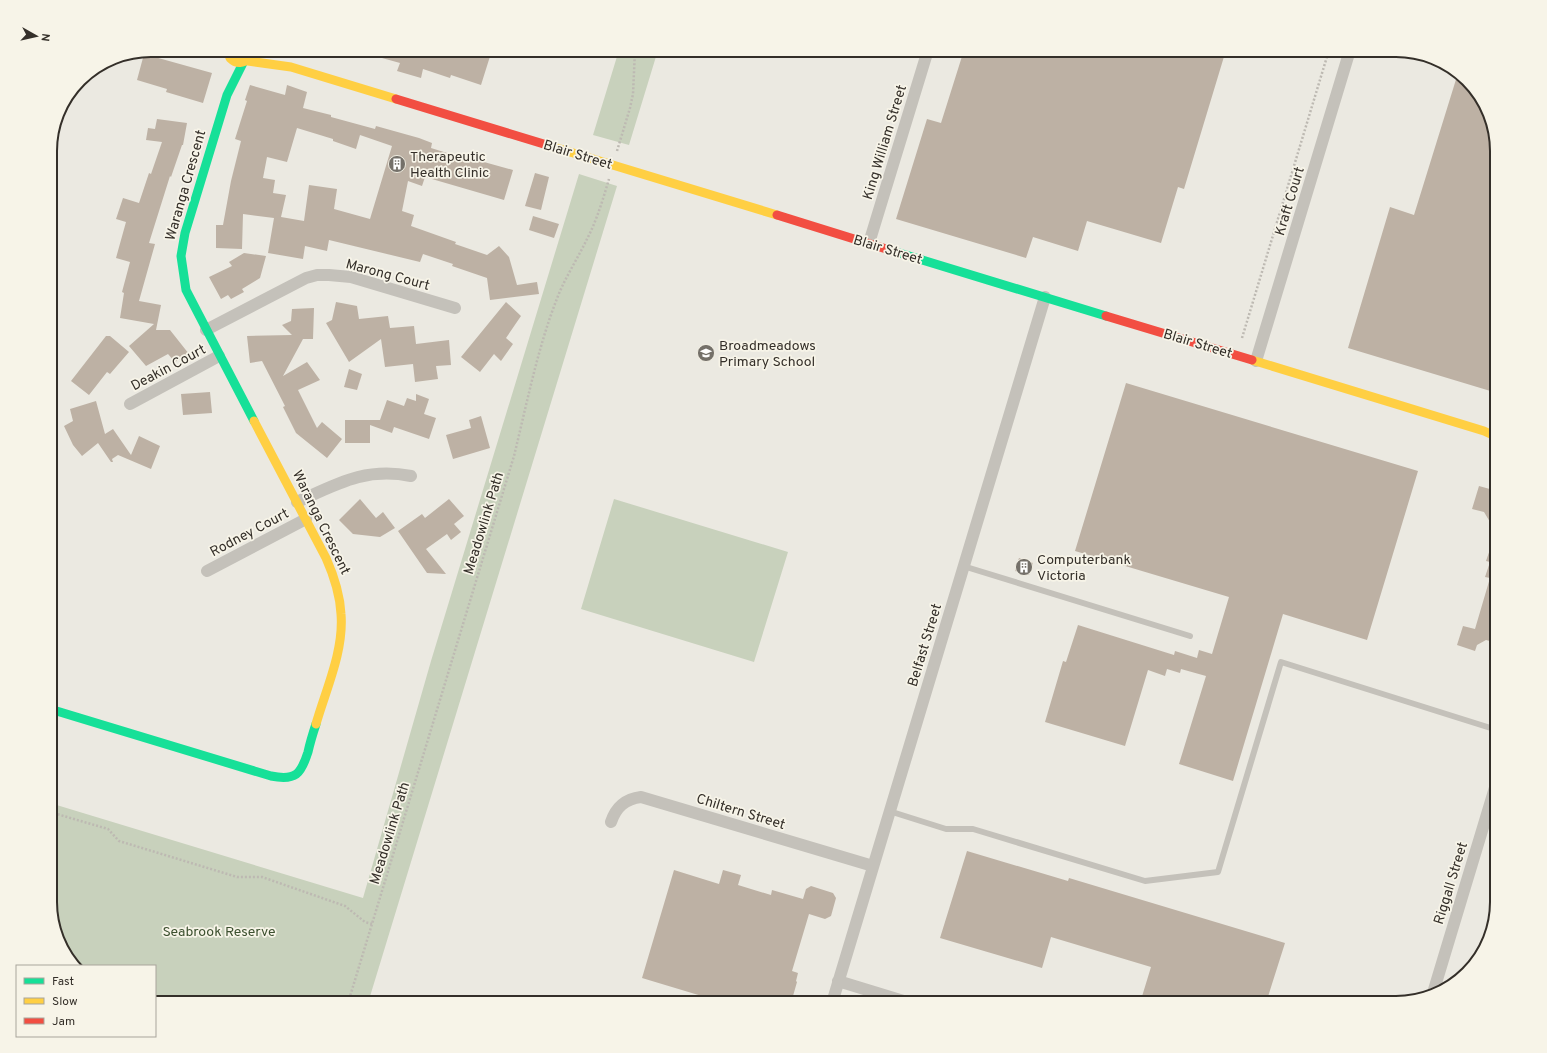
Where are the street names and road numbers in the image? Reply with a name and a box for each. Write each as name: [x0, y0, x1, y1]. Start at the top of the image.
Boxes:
street label: King William Street: [860, 83, 911, 202]
street label: Waranga Crescent: [163, 128, 210, 243]
street label: Blair Street: [541, 137, 614, 174]
street label: Kraft Court: [1272, 165, 1309, 238]
street label: Blair Street: [851, 232, 924, 269]
street label: Marong Court: [344, 256, 432, 295]
street label: Blair Street: [1161, 326, 1234, 363]
street label: Deakin Court: [128, 342, 209, 395]
street label: Waranga Crescent: [288, 468, 353, 578]
street label: Meadowlink Path: [461, 470, 508, 577]
street label: Rodney Court: [207, 505, 292, 561]
street label: Belfast Street: [905, 602, 946, 689]
street label: Meadowlink Path: [367, 780, 414, 887]
street label: Chiltern Street: [694, 791, 787, 834]
street label: Riggall Street: [1431, 840, 1472, 927]

